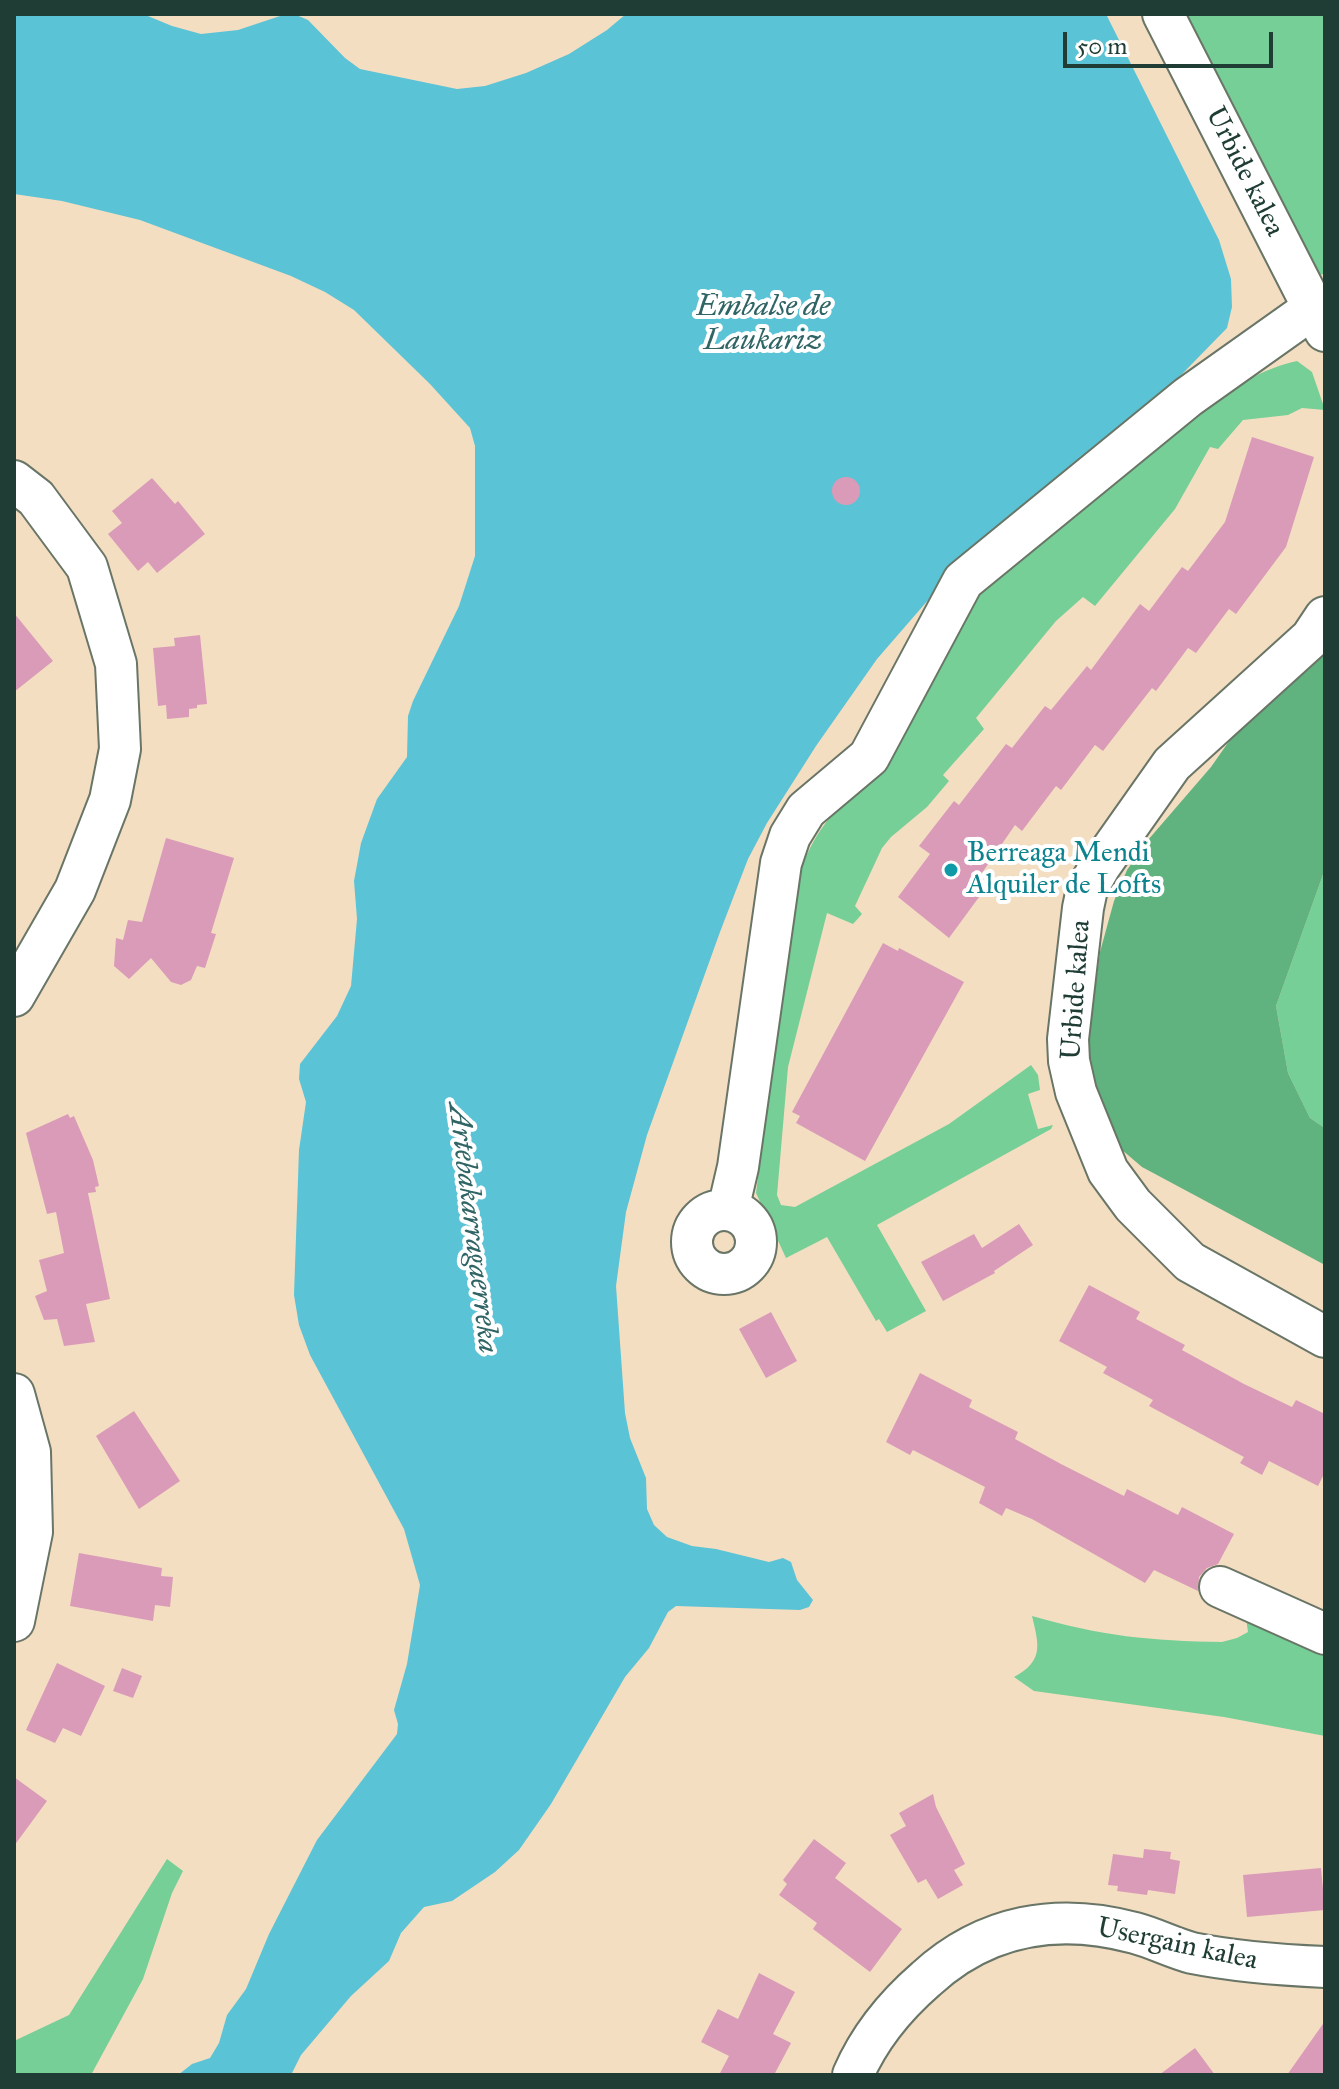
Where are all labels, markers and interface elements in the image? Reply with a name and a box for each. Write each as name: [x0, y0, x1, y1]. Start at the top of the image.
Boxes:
scale bar: [1067, 16, 1277, 66]
text: 50 m: [1077, 31, 1127, 61]
street label: Urbide kalea: [1197, 102, 1291, 242]
water label: Embalse de Laukariz: [696, 290, 830, 360]
place label: Berreaga Mendi Alquiler de Lofts: [967, 837, 1161, 903]
marker: Berreaga Mendi Alquiler de Lofts: [942, 861, 960, 879]
street label: Urbide kalea: [1055, 919, 1099, 1061]
water label: Artebakarragaerreka: [439, 1101, 505, 1355]
street label: Usergain kalea: [1094, 1912, 1260, 1978]

